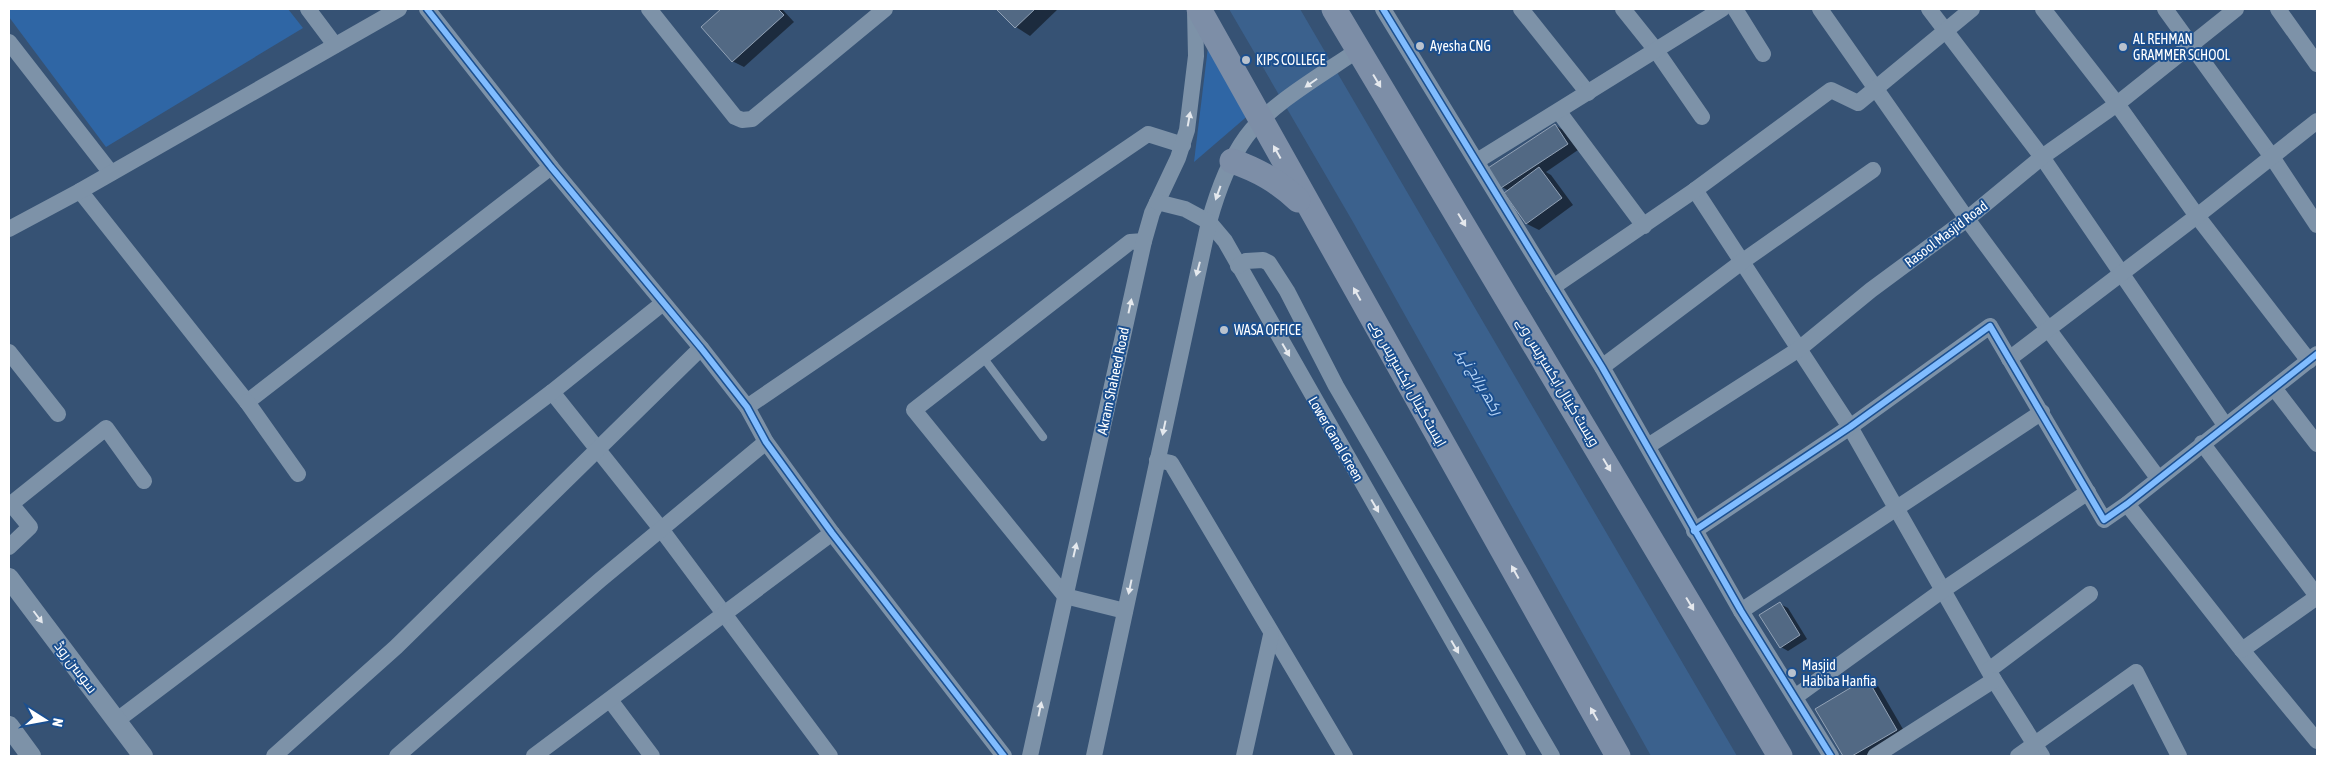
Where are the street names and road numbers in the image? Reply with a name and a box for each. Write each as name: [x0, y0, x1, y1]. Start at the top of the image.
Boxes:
street label: Rasool Masjid Road: [1901, 198, 1991, 270]
street label: ویسٹ کینال ایکسپریس وے: [1512, 315, 1603, 450]
street label: ایسٹ کینال ایکسپریس وے: [1365, 316, 1450, 450]
street label: Akram Shaheed Road: [1094, 326, 1132, 436]
street label: Lower Canal Green: [1305, 394, 1367, 484]
street label: سوسن روڈ: [51, 638, 101, 696]

